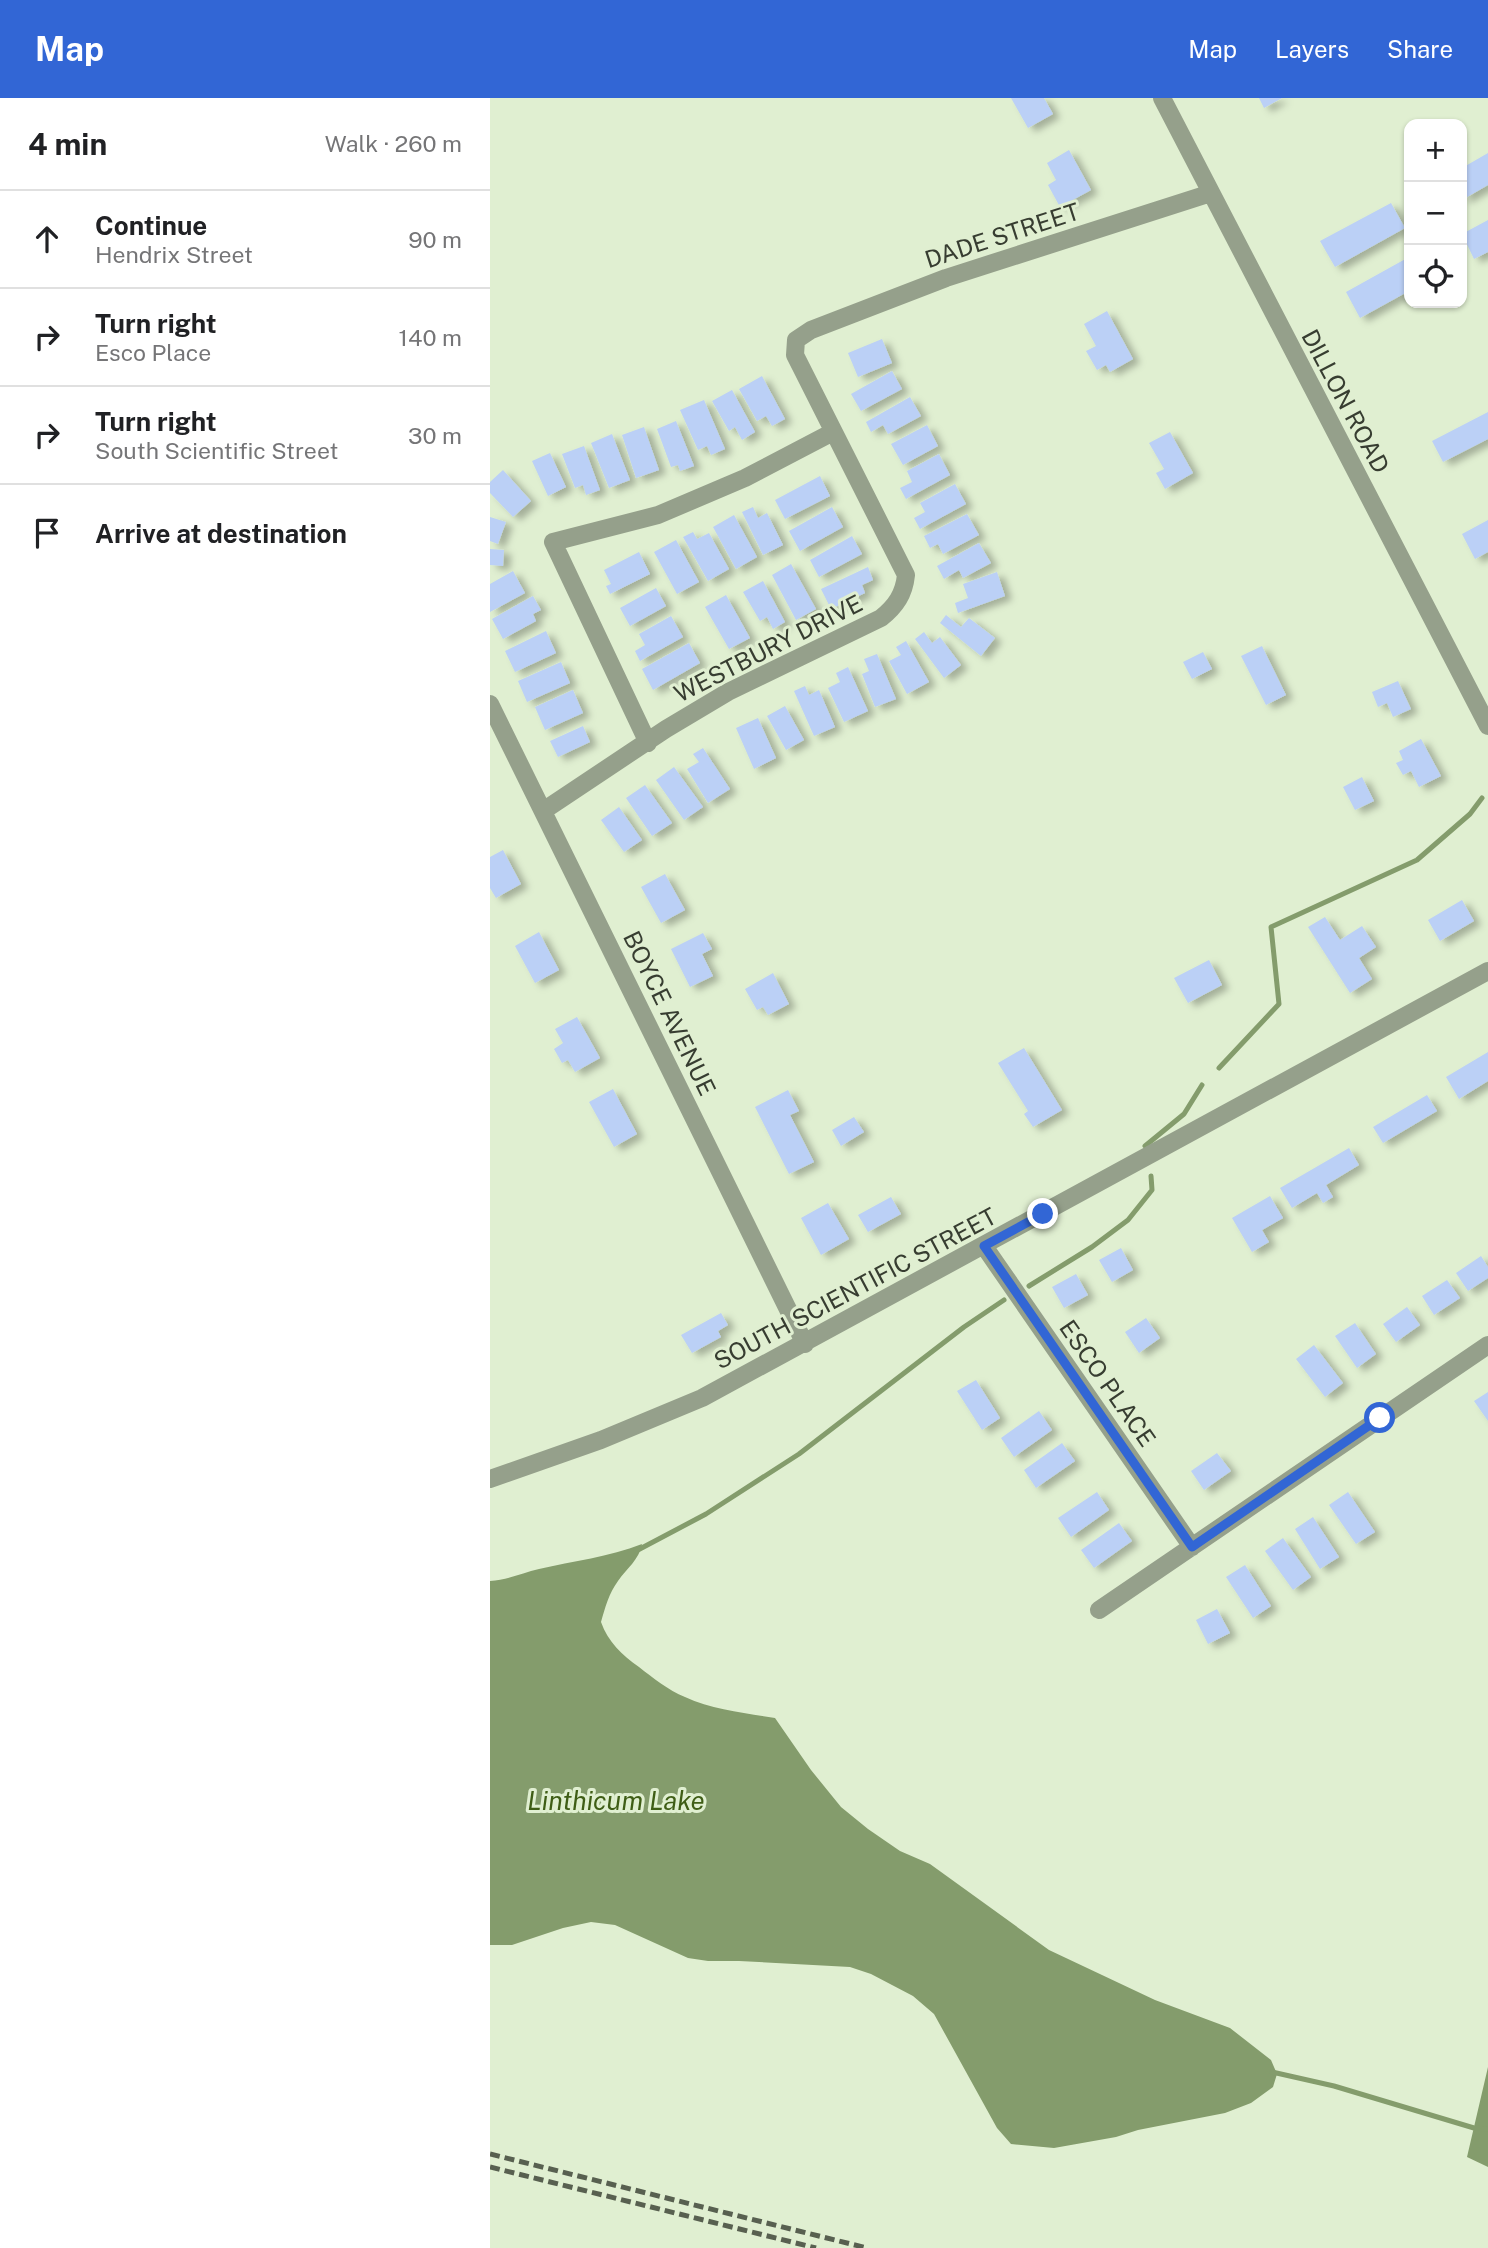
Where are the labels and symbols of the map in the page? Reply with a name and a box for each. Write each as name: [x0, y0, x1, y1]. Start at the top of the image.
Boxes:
street label: DADE STREET: [921, 197, 1083, 273]
street label: DILLON ROAD: [1296, 324, 1396, 478]
street label: WESTBURY DRIVE: [669, 588, 867, 708]
street label: BOYCE AVENUE: [618, 926, 722, 1100]
route end: [1027, 1198, 1058, 1229]
street label: SOUTH SCIENTIFIC STREET: [709, 1202, 1001, 1374]
street label: ESCO PLACE: [1054, 1314, 1162, 1452]
route start: [1364, 1402, 1395, 1433]
water label: Linthicum Lake: [527, 1785, 705, 1816]

